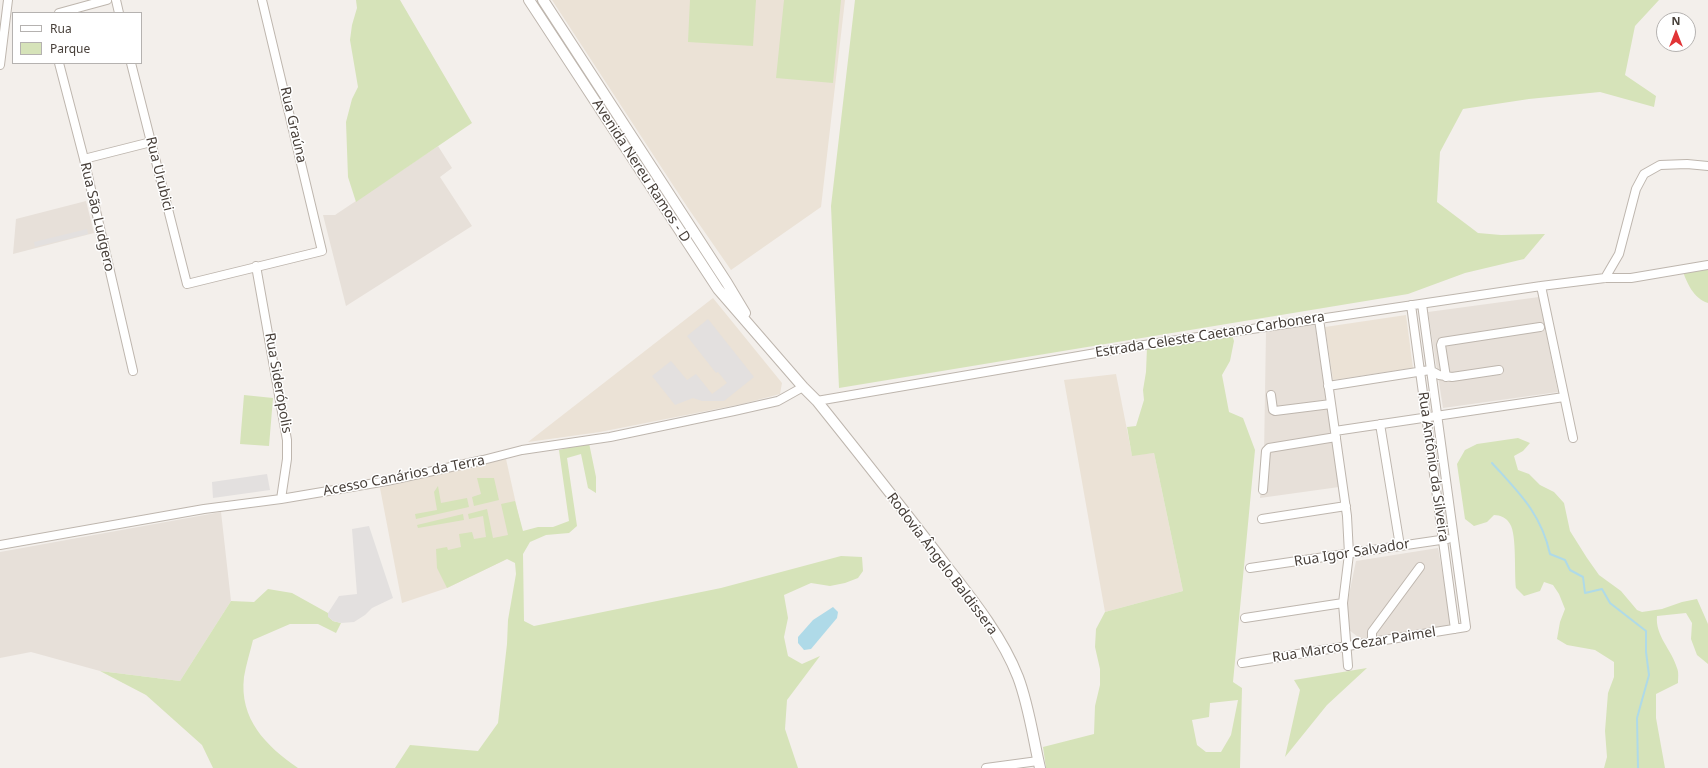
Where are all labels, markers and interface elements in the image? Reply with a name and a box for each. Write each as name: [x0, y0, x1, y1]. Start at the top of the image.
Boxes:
legend: [12, 12, 142, 64]
north arrow: [1656, 12, 1696, 52]
text: N: [1672, 13, 1680, 28]
text: Rua: [50, 20, 72, 37]
text: Parque: [50, 40, 90, 57]
street label: Rua Graúna: [276, 85, 310, 165]
street label: Avenida Nereu Ramos - D: [588, 96, 694, 246]
street label: Rua Urubici: [142, 135, 176, 213]
street label: Rua São Ludgero: [76, 161, 118, 273]
street label: Estrada Celeste Caetano Carbonera: [1094, 309, 1326, 361]
street label: Rua Siderópolis: [261, 331, 295, 435]
street label: Rua Antônio da Silveira: [1414, 391, 1452, 543]
street label: Acesso Canários da Terra: [322, 452, 486, 500]
street label: Rodovia Ângelo Baldissera: [883, 490, 1001, 638]
street label: Rua Igor Salvador: [1293, 536, 1411, 570]
street label: Rua Marcos Cezar Paimel: [1271, 624, 1437, 666]

